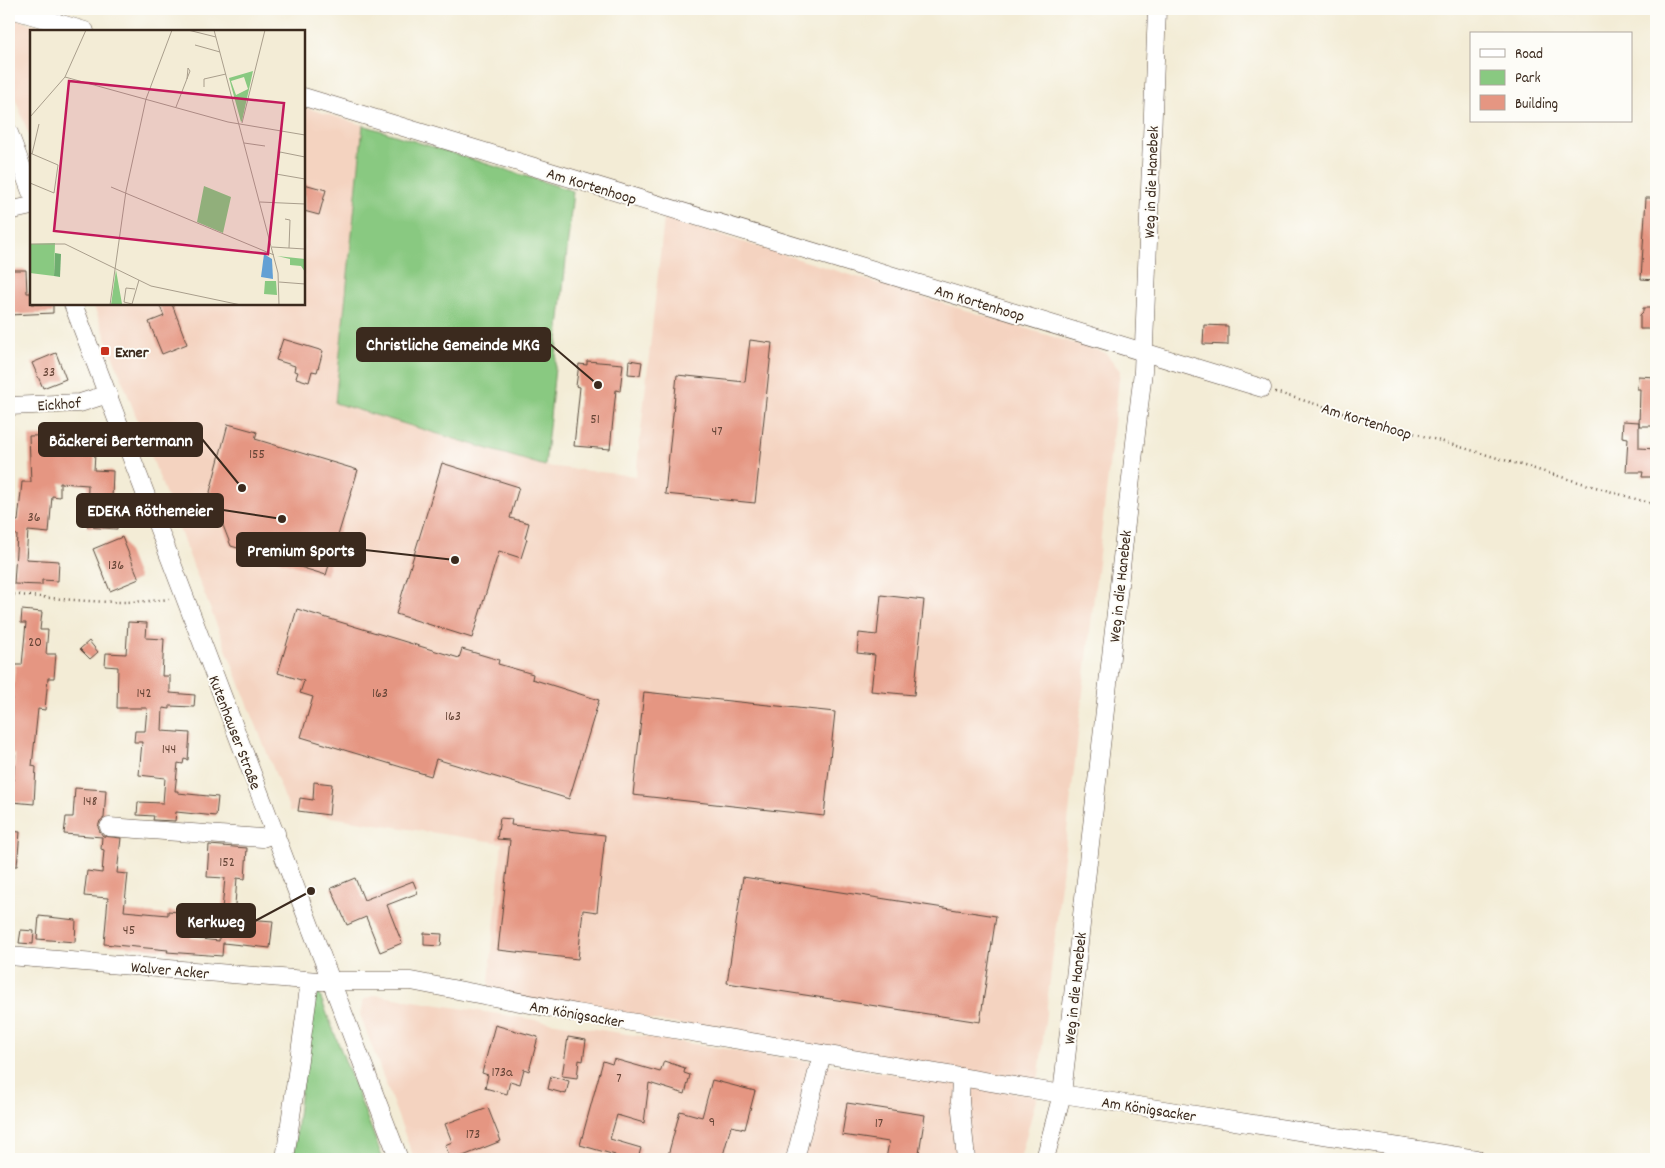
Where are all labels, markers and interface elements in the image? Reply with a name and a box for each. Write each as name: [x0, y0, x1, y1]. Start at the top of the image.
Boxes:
inset map: [30, 30, 305, 305]
legend: [1470, 32, 1632, 122]
text: Road: [1515, 44, 1543, 66]
text: Park: [1515, 68, 1541, 90]
text: Building: [1515, 94, 1558, 116]
street label: Weg in die Hanebek: [1139, 125, 1166, 239]
street label: Am Kortenhoop: [543, 163, 639, 212]
street label: Am Kortenhoop: [931, 280, 1027, 329]
callout: Christliche Gemeinde MKG: [357, 328, 550, 361]
text: Christliche Gemeinde MKG: [366, 334, 540, 359]
place label: Exner: [115, 342, 150, 365]
marker: Exner: [99, 345, 111, 357]
house number: 33: [43, 363, 55, 383]
street label: Eickhof: [37, 392, 82, 418]
street label: Am Kortenhoop: [1318, 398, 1414, 447]
house number: 51: [590, 410, 600, 430]
house number: 47: [711, 422, 723, 442]
callout: Bäckerei Bertermann: [39, 423, 202, 456]
text: Bäckerei Bertermann: [49, 430, 193, 455]
house number: 155: [249, 445, 265, 465]
callout: EDEKA Röthemeier: [77, 494, 223, 527]
text: EDEKA Röthemeier: [87, 500, 213, 525]
house number: 36: [27, 508, 41, 528]
street label: Weg in die Hanebek: [1104, 529, 1139, 643]
callout: Premium Sports: [237, 533, 365, 566]
text: Premium Sports: [247, 540, 355, 565]
house number: 136: [108, 556, 124, 576]
house number: 20: [28, 633, 42, 653]
street label: Kutenhauser Straße: [201, 672, 266, 793]
house number: 142: [137, 684, 152, 704]
house number: 163: [372, 684, 388, 704]
house number: 163: [445, 707, 461, 727]
house number: 144: [162, 740, 176, 760]
house number: 148: [83, 792, 98, 812]
house number: 152: [219, 853, 235, 873]
callout: Kerkweg: [177, 904, 255, 937]
text: Kerkweg: [187, 911, 245, 936]
house number: 45: [123, 921, 135, 941]
street label: Weg in die Hanebek: [1059, 931, 1094, 1045]
street label: Walver Acker: [130, 957, 210, 986]
street label: Am Königsacker: [528, 996, 626, 1035]
house number: 173a: [491, 1063, 513, 1083]
house number: 7: [616, 1069, 622, 1089]
street label: Am Königsacker: [1100, 1092, 1198, 1129]
house number: 9: [709, 1113, 715, 1133]
house number: 17: [875, 1114, 883, 1134]
house number: 173: [466, 1125, 480, 1145]

